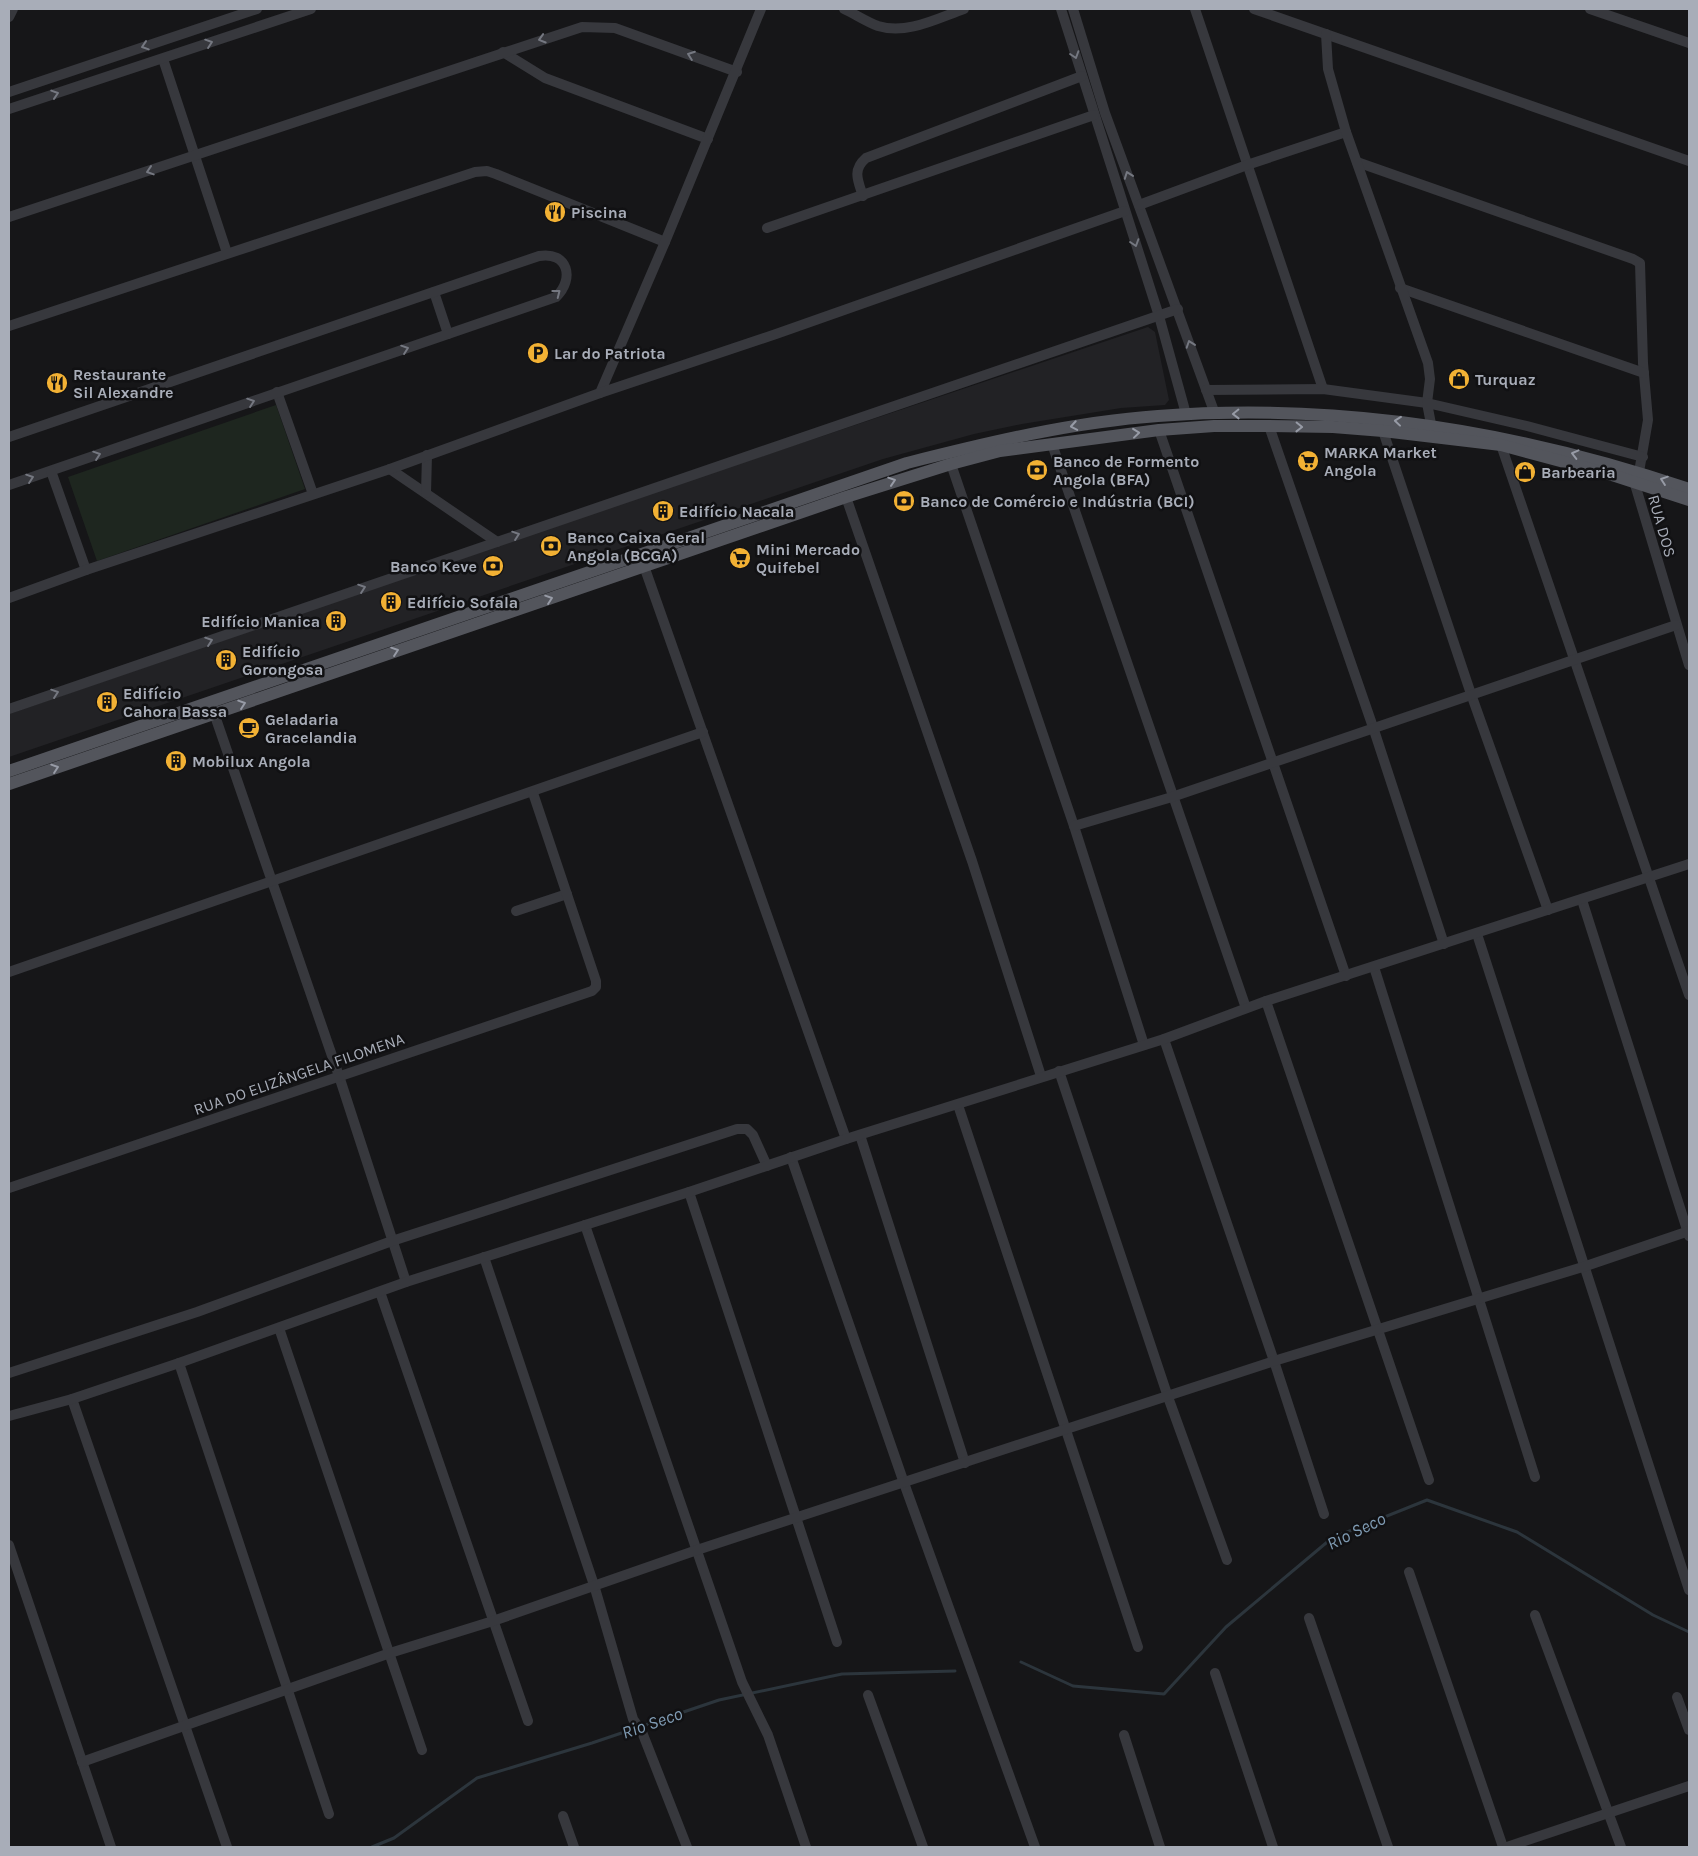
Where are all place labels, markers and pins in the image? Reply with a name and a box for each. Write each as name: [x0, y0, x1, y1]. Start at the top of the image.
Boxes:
restaurant icon: Piscina: [543, 200, 567, 224]
place label: Piscina: [571, 203, 627, 222]
parking icon: Lar do Patriota: [526, 341, 550, 365]
place label: Lar do Patriota: [554, 344, 666, 363]
place label: Restaurante Sil Alexandre: [73, 365, 174, 402]
shop icon: Turquaz: [1447, 367, 1471, 391]
place label: Turquaz: [1475, 370, 1536, 389]
restaurant icon: Restaurante Sil Alexandre: [45, 371, 69, 395]
place label: MARKA Market Angola: [1324, 443, 1437, 480]
supermarket icon: MARKA Market Angola: [1296, 449, 1320, 473]
place label: Banco de Formento Angola (BFA): [1053, 452, 1199, 489]
bank icon: Banco de Formento Angola (BFA): [1025, 458, 1049, 482]
shop icon: Barbearia: [1513, 460, 1537, 484]
place label: Barbearia: [1541, 463, 1616, 482]
bank icon: Banco de Comércio e Indústria (BCI): [892, 489, 916, 513]
place label: Banco de Comércio e Indústria (BCI): [920, 492, 1195, 511]
building icon: Edifício Nacala: [651, 499, 675, 523]
place label: Edifício Nacala: [679, 502, 794, 521]
place label: Banco Caixa Geral Angola (BCGA): [567, 528, 705, 565]
bank icon: Banco Caixa Geral Angola (BCGA): [539, 534, 563, 558]
place label: Mini Mercado Quifebel: [756, 540, 860, 577]
supermarket icon: Mini Mercado Quifebel: [728, 546, 752, 570]
bank icon: Banco Keve: [481, 554, 505, 578]
place label: Banco Keve: [390, 557, 477, 576]
building icon: Edifício Sofala: [379, 590, 403, 614]
place label: Edifício Sofala: [407, 593, 518, 612]
building icon: Edifício Manica: [324, 609, 348, 633]
place label: Edifício Manica: [201, 612, 320, 631]
place label: Edifício Gorongosa: [242, 642, 323, 679]
building icon: Edifício Gorongosa: [214, 648, 238, 672]
place label: Edifício Cahora Bassa: [123, 684, 227, 721]
building icon: Edifício Cahora Bassa: [95, 690, 119, 714]
place label: Geladaria Gracelandia: [265, 710, 357, 747]
cafe icon: Geladaria Gracelandia: [237, 716, 261, 740]
building icon: Mobilux Angola: [164, 749, 188, 773]
place label: Mobilux Angola: [192, 752, 311, 771]

